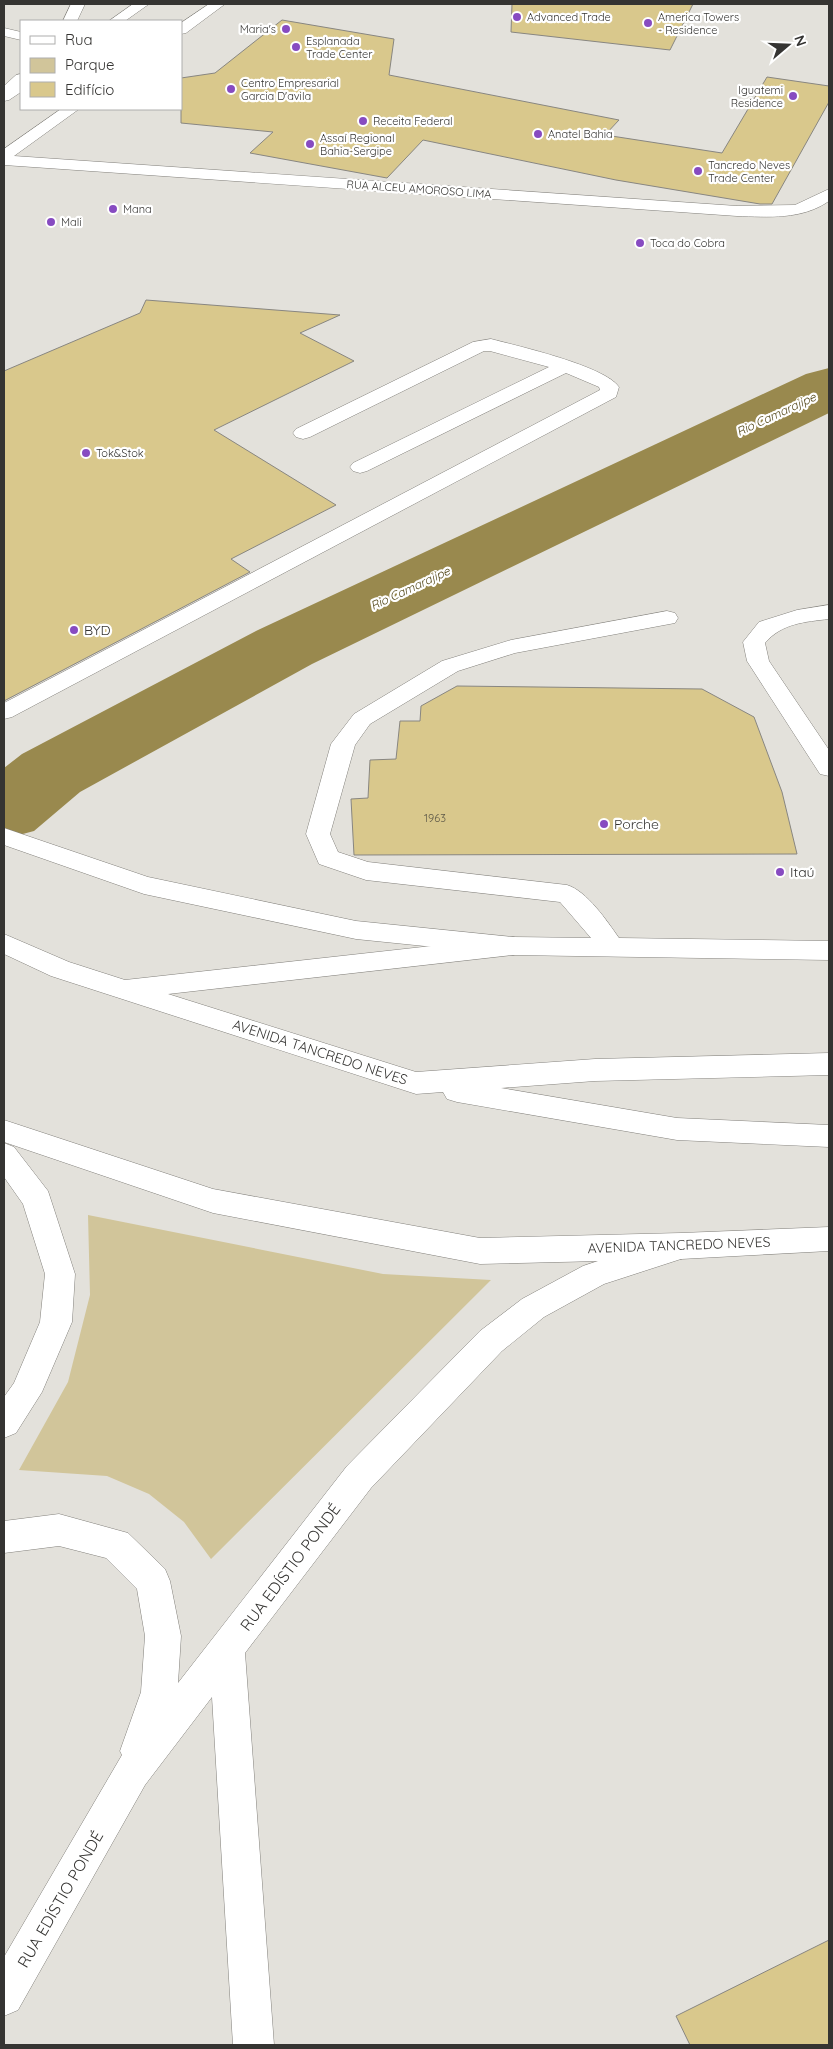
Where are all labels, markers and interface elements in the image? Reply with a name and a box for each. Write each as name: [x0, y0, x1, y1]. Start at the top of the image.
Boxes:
place label: Advanced Trade: [527, 10, 611, 24]
place label: America Towers - Residence: [658, 10, 739, 37]
marker: Advanced Trade: [511, 11, 523, 23]
marker: America Towers - Residence: [642, 17, 654, 29]
legend: [20, 20, 182, 110]
north arrow: [763, 20, 813, 70]
place label: Maria's: [240, 22, 276, 36]
marker: Maria's: [280, 23, 292, 35]
text: Rua: [65, 30, 93, 49]
text: N: [790, 33, 810, 49]
place label: Esplanada Trade Center: [306, 34, 373, 61]
marker: Esplanada Trade Center: [290, 41, 302, 53]
text: Parque: [65, 55, 115, 74]
place label: Centro Empresarial Garcia D'avila: [241, 76, 339, 103]
text: Edifício: [65, 80, 114, 99]
marker: Centro Empresarial Garcia D'avila: [225, 83, 237, 95]
place label: Iguatemi Residence: [731, 83, 783, 110]
marker: Iguatemi Residence: [787, 90, 799, 102]
place label: Receita Federal: [373, 114, 453, 128]
marker: Receita Federal: [357, 115, 369, 127]
place label: Anatel Bahia: [548, 127, 613, 141]
marker: Anatel Bahia: [532, 128, 544, 140]
place label: Assaí Regional Bahia-Sergipe: [320, 131, 394, 158]
marker: Assaí Regional Bahia-Sergipe: [304, 138, 316, 150]
place label: Tancredo Neves Trade Center: [708, 158, 790, 185]
marker: Tancredo Neves Trade Center: [692, 165, 704, 177]
street label: RUA ALCEU AMOROSO LIMA: [346, 177, 492, 201]
place label: Mana: [123, 202, 152, 216]
marker: Mana: [107, 203, 119, 215]
place label: Mali: [61, 215, 82, 229]
marker: Mali: [45, 216, 57, 228]
place label: Toca do Cobra: [650, 236, 725, 250]
marker: Toca do Cobra: [634, 237, 646, 249]
water label: Rio Camarajipe: [734, 389, 819, 439]
place label: Tok&Stok: [96, 446, 144, 460]
marker: Tok&Stok: [80, 447, 92, 459]
water label: Rio Camarajipe: [368, 563, 453, 613]
place label: BYD: [84, 621, 111, 639]
marker: BYD: [68, 624, 80, 636]
house number: 1963: [424, 811, 446, 825]
place label: Porche: [614, 815, 659, 833]
marker: Porche: [598, 818, 610, 830]
place label: Itaú: [790, 863, 815, 881]
marker: Itaú: [774, 866, 786, 878]
street label: AVENIDA TANCREDO NEVES: [230, 1015, 410, 1089]
street label: AVENIDA TANCREDO NEVES: [587, 1233, 771, 1257]
street label: RUA EDÍSTIO PONDÉ: [236, 1499, 344, 1635]
street label: RUA EDÍSTIO PONDÉ: [13, 1827, 107, 1971]

